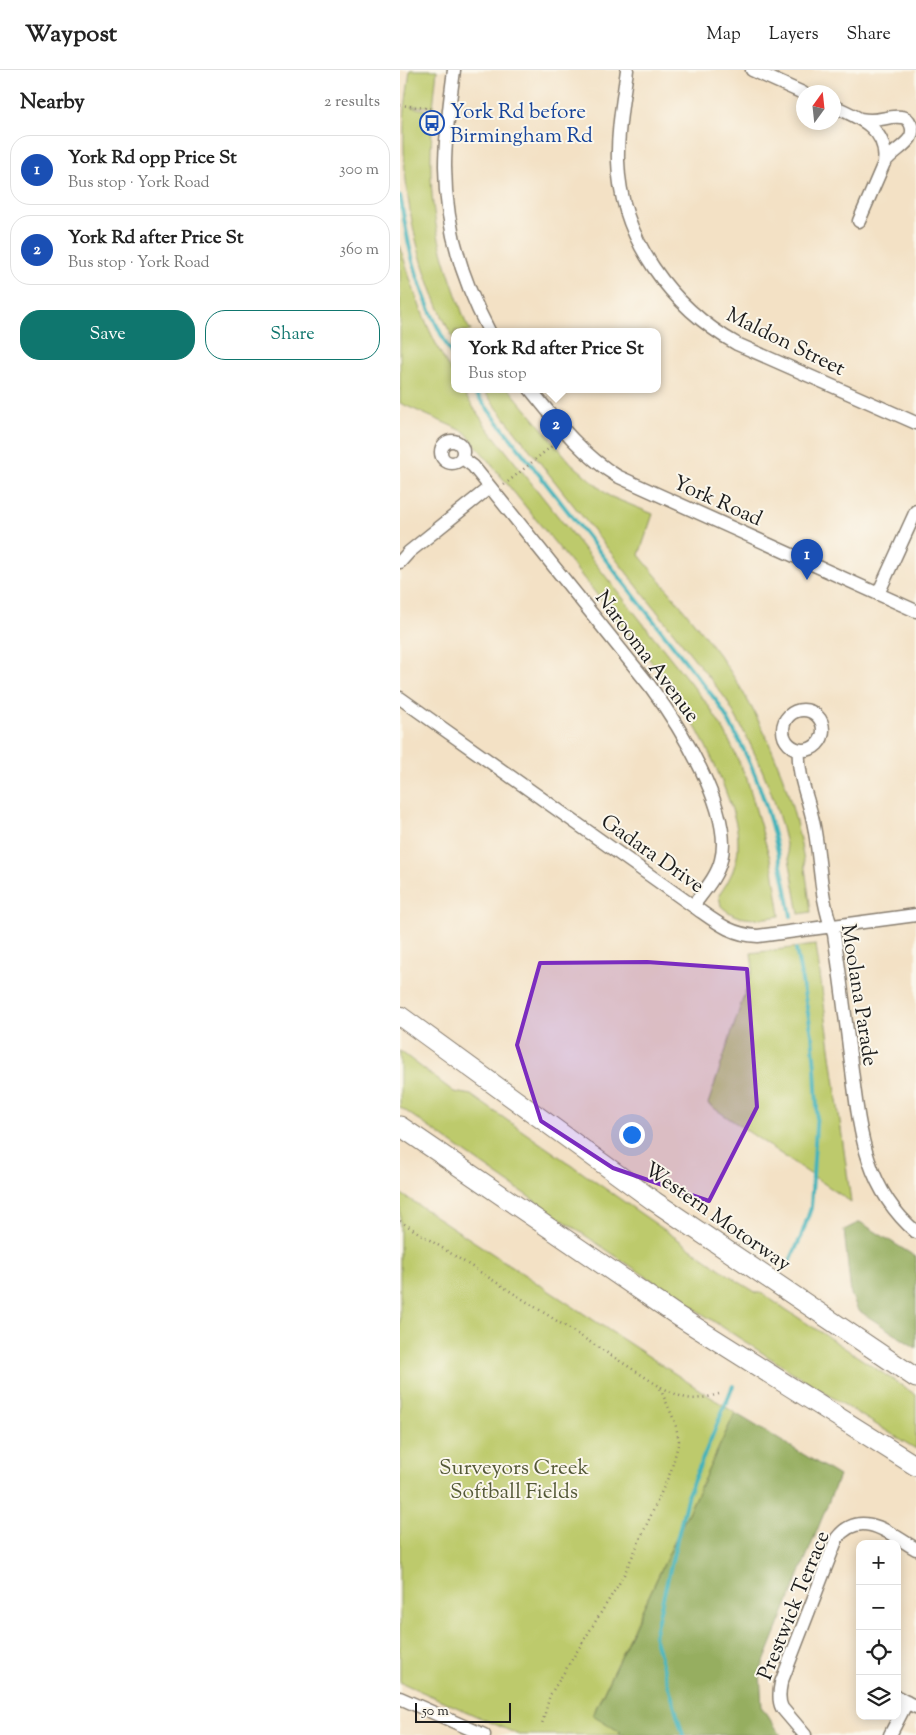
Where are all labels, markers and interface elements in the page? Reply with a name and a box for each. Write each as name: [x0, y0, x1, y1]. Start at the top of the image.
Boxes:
text: Waypost: [25, 18, 117, 52]
text: Map: [706, 22, 741, 48]
text: Layers: [769, 22, 819, 48]
text: Share: [847, 22, 891, 48]
north arrow: [796, 85, 841, 130]
text: Nearby: [20, 88, 85, 118]
text: 2 results: [324, 91, 380, 114]
place label: York Rd before Birmingham Rd: [450, 98, 593, 152]
bus stop icon: York Rd before Birmingham Rd: [419, 110, 445, 136]
text: York Rd opp Price St: [68, 145, 237, 172]
text: 1: [34, 159, 40, 182]
text: 300 m: [339, 159, 379, 182]
text: Bus stop · York Road: [68, 172, 210, 195]
text: York Rd after Price St: [68, 225, 243, 252]
text: 2: [33, 239, 41, 262]
text: 360 m: [340, 239, 379, 262]
text: Bus stop · York Road: [68, 252, 210, 275]
street label: Maldon Street: [721, 301, 850, 385]
button: Save: [20, 310, 195, 360]
button: Share: [205, 310, 380, 360]
popup: [451, 328, 661, 393]
text: York Rd after Price St: [468, 336, 644, 363]
text: Bus stop: [468, 363, 527, 386]
pin: 2: [540, 409, 572, 450]
street label: York Road: [668, 469, 767, 535]
pin: 1: [791, 539, 823, 580]
street label: Narooma Avenue: [587, 585, 706, 730]
street label: Gadara Drive: [594, 808, 710, 901]
street label: Moolana Parade: [832, 922, 884, 1069]
your location: [619, 1122, 645, 1148]
street label: Western Motorway: [637, 1156, 797, 1280]
park label: Surveyors Creek Softball Fields: [439, 1454, 589, 1508]
street label: Prestwick Terrace: [751, 1527, 838, 1685]
map controls: [856, 1540, 901, 1720]
button: +: [856, 1540, 901, 1585]
button: −: [856, 1585, 901, 1630]
button: locate: [856, 1630, 901, 1675]
button: layers: [856, 1675, 901, 1720]
scale bar: [415, 1700, 511, 1723]
text: 50 m: [422, 1702, 449, 1722]

